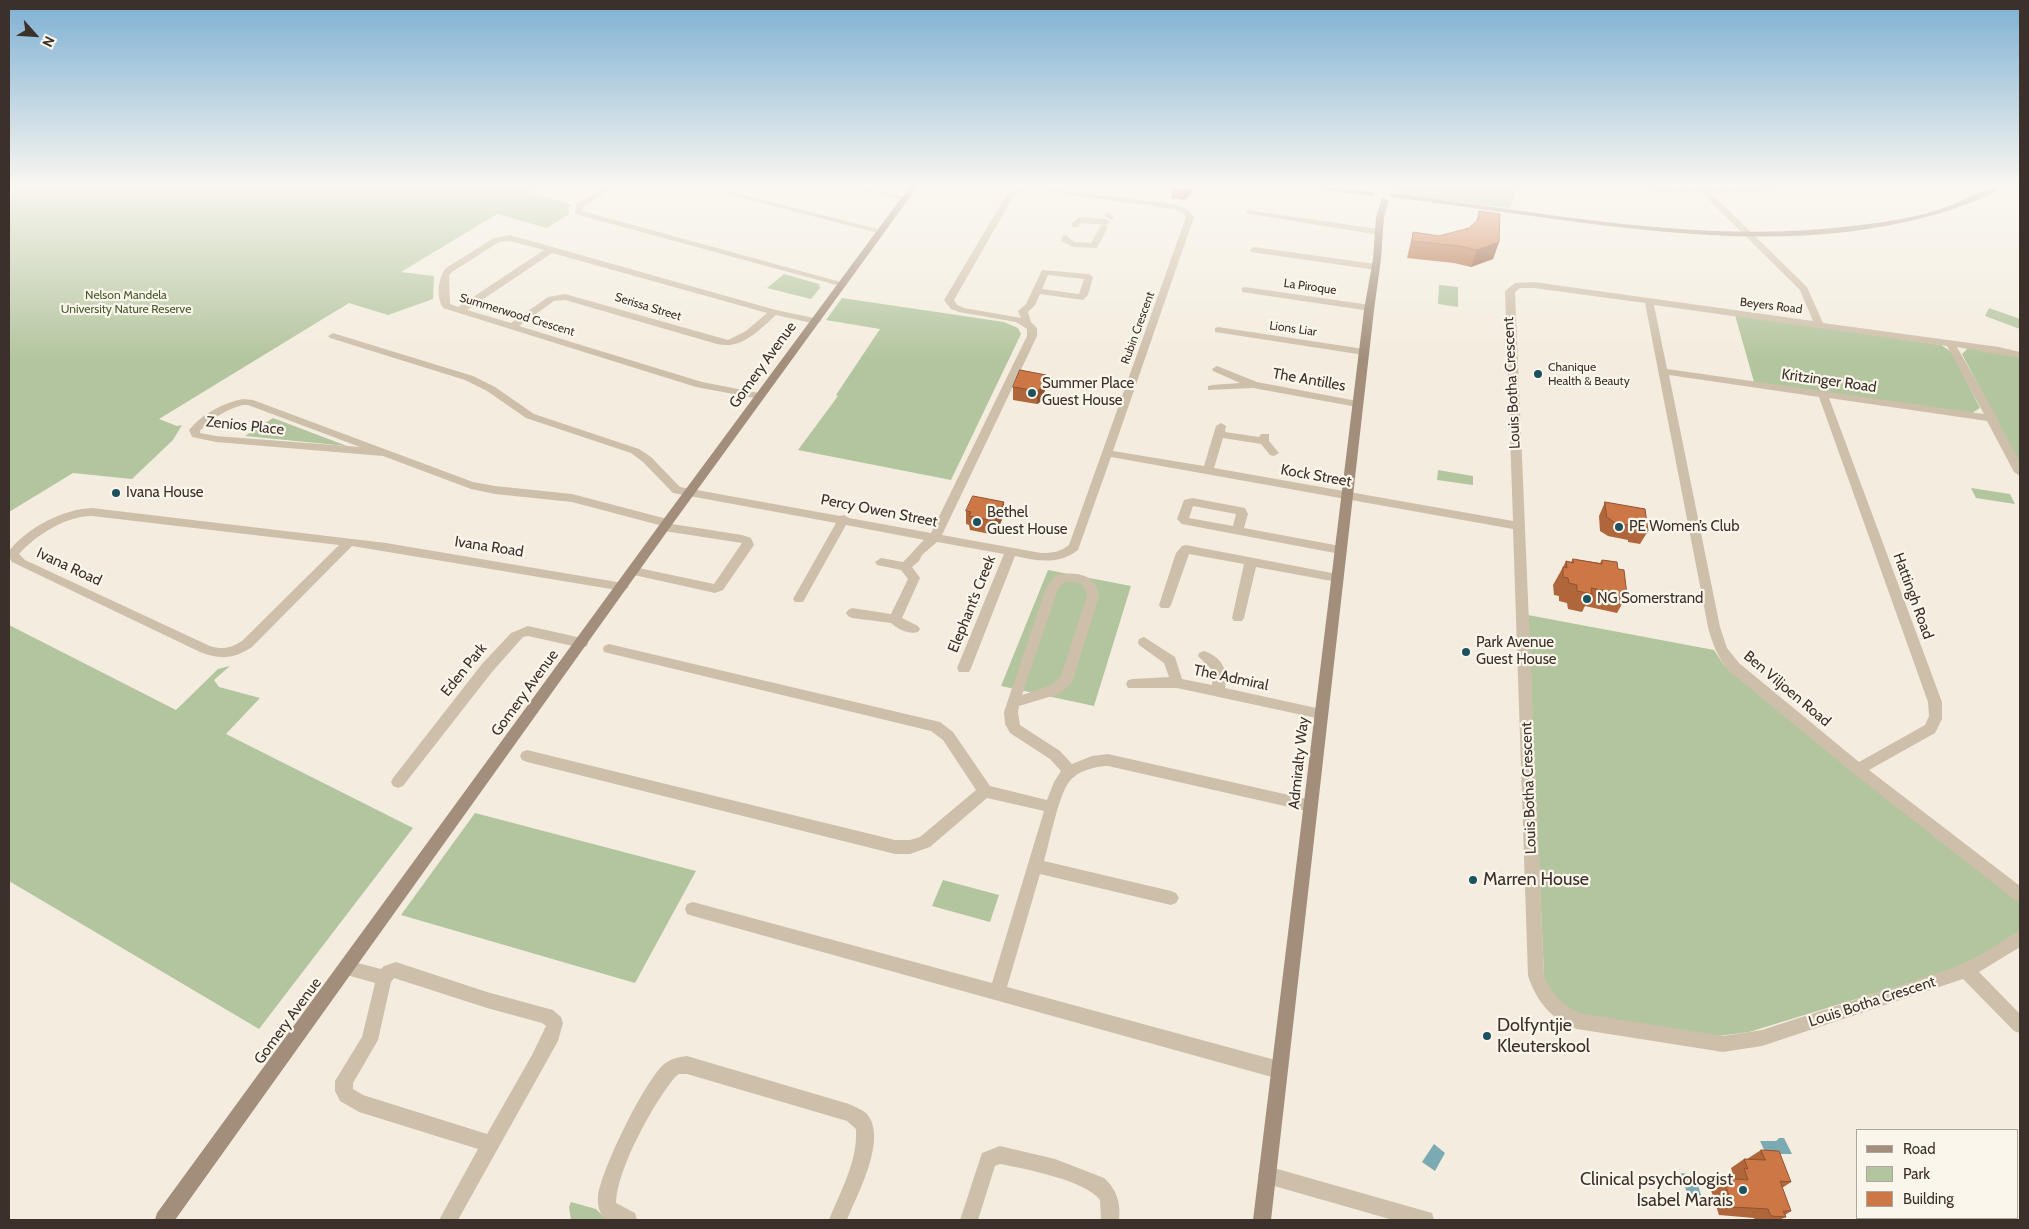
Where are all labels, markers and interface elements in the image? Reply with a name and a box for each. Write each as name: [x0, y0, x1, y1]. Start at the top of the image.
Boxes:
north arrow: [10, 10, 60, 60]
text: N: [38, 33, 59, 50]
street label: La Piroque: [1283, 276, 1337, 298]
park label: Nelson Mandela University Nature Reserve: [61, 288, 191, 316]
street label: Serissa Street: [613, 290, 683, 324]
street label: Rubin Crescent: [1118, 290, 1158, 366]
street label: Summerwood Crescent: [458, 291, 576, 339]
street label: Beyers Road: [1739, 295, 1803, 317]
street label: Louis Botha Crescent: [1500, 316, 1524, 450]
street label: Gomery Avenue: [726, 318, 800, 412]
street label: Lions Liar: [1268, 319, 1318, 339]
place label: Chanique Health & Beauty: [1548, 360, 1630, 388]
street label: The Antilles: [1271, 365, 1347, 395]
street label: Kritzinger Road: [1780, 365, 1878, 397]
marker: Chanique Health & Beauty: [1532, 368, 1544, 380]
place label: Summer Place Guest House: [1042, 375, 1134, 410]
marker: Summer Place Guest House: [1026, 387, 1038, 399]
street label: Zenios Place: [205, 413, 285, 439]
street label: Kock Street: [1279, 461, 1353, 491]
place label: Ivana House: [126, 484, 204, 502]
marker: Ivana House: [110, 487, 122, 499]
street label: Percy Owen Street: [819, 491, 939, 531]
place label: Bethel Guest House: [987, 504, 1068, 539]
marker: Bethel Guest House: [971, 516, 983, 528]
place label: PE Women’s Club: [1629, 518, 1739, 536]
marker: PE Women’s Club: [1613, 521, 1625, 533]
street label: Ivana Road: [453, 533, 525, 561]
street label: Ivana Road: [34, 544, 104, 590]
street label: Hattingh Road: [1889, 550, 1937, 642]
street label: Elephant’s Creek: [944, 553, 1000, 655]
place label: NG Somerstrand: [1597, 590, 1703, 608]
marker: NG Somerstrand: [1581, 593, 1593, 605]
place label: Park Avenue Guest House: [1476, 634, 1557, 669]
street label: Eden Park: [437, 640, 491, 700]
street label: Gomery Avenue: [488, 646, 562, 740]
marker: Park Avenue Guest House: [1460, 646, 1472, 658]
street label: Ben Viljoen Road: [1740, 647, 1834, 731]
street label: The Admiral: [1192, 661, 1270, 695]
street label: Admiralty Way: [1285, 716, 1313, 810]
street label: Louis Botha Crescent: [1518, 722, 1540, 854]
place label: Marren House: [1483, 869, 1589, 891]
marker: Marren House: [1467, 874, 1479, 886]
street label: Louis Botha Crescent: [1806, 973, 1938, 1031]
street label: Gomery Avenue: [251, 974, 325, 1068]
place label: Dolfyntjie Kleuterskool: [1497, 1015, 1590, 1058]
marker: Dolfyntjie Kleuterskool: [1481, 1030, 1493, 1042]
legend: [1856, 1129, 2019, 1219]
text: Road: [1903, 1140, 1936, 1158]
text: Park: [1903, 1165, 1930, 1183]
place label: Clinical psychologist Isabel Marais: [1580, 1169, 1733, 1212]
marker: Clinical psychologist Isabel Marais: [1737, 1184, 1749, 1196]
text: Building: [1903, 1190, 1954, 1208]

